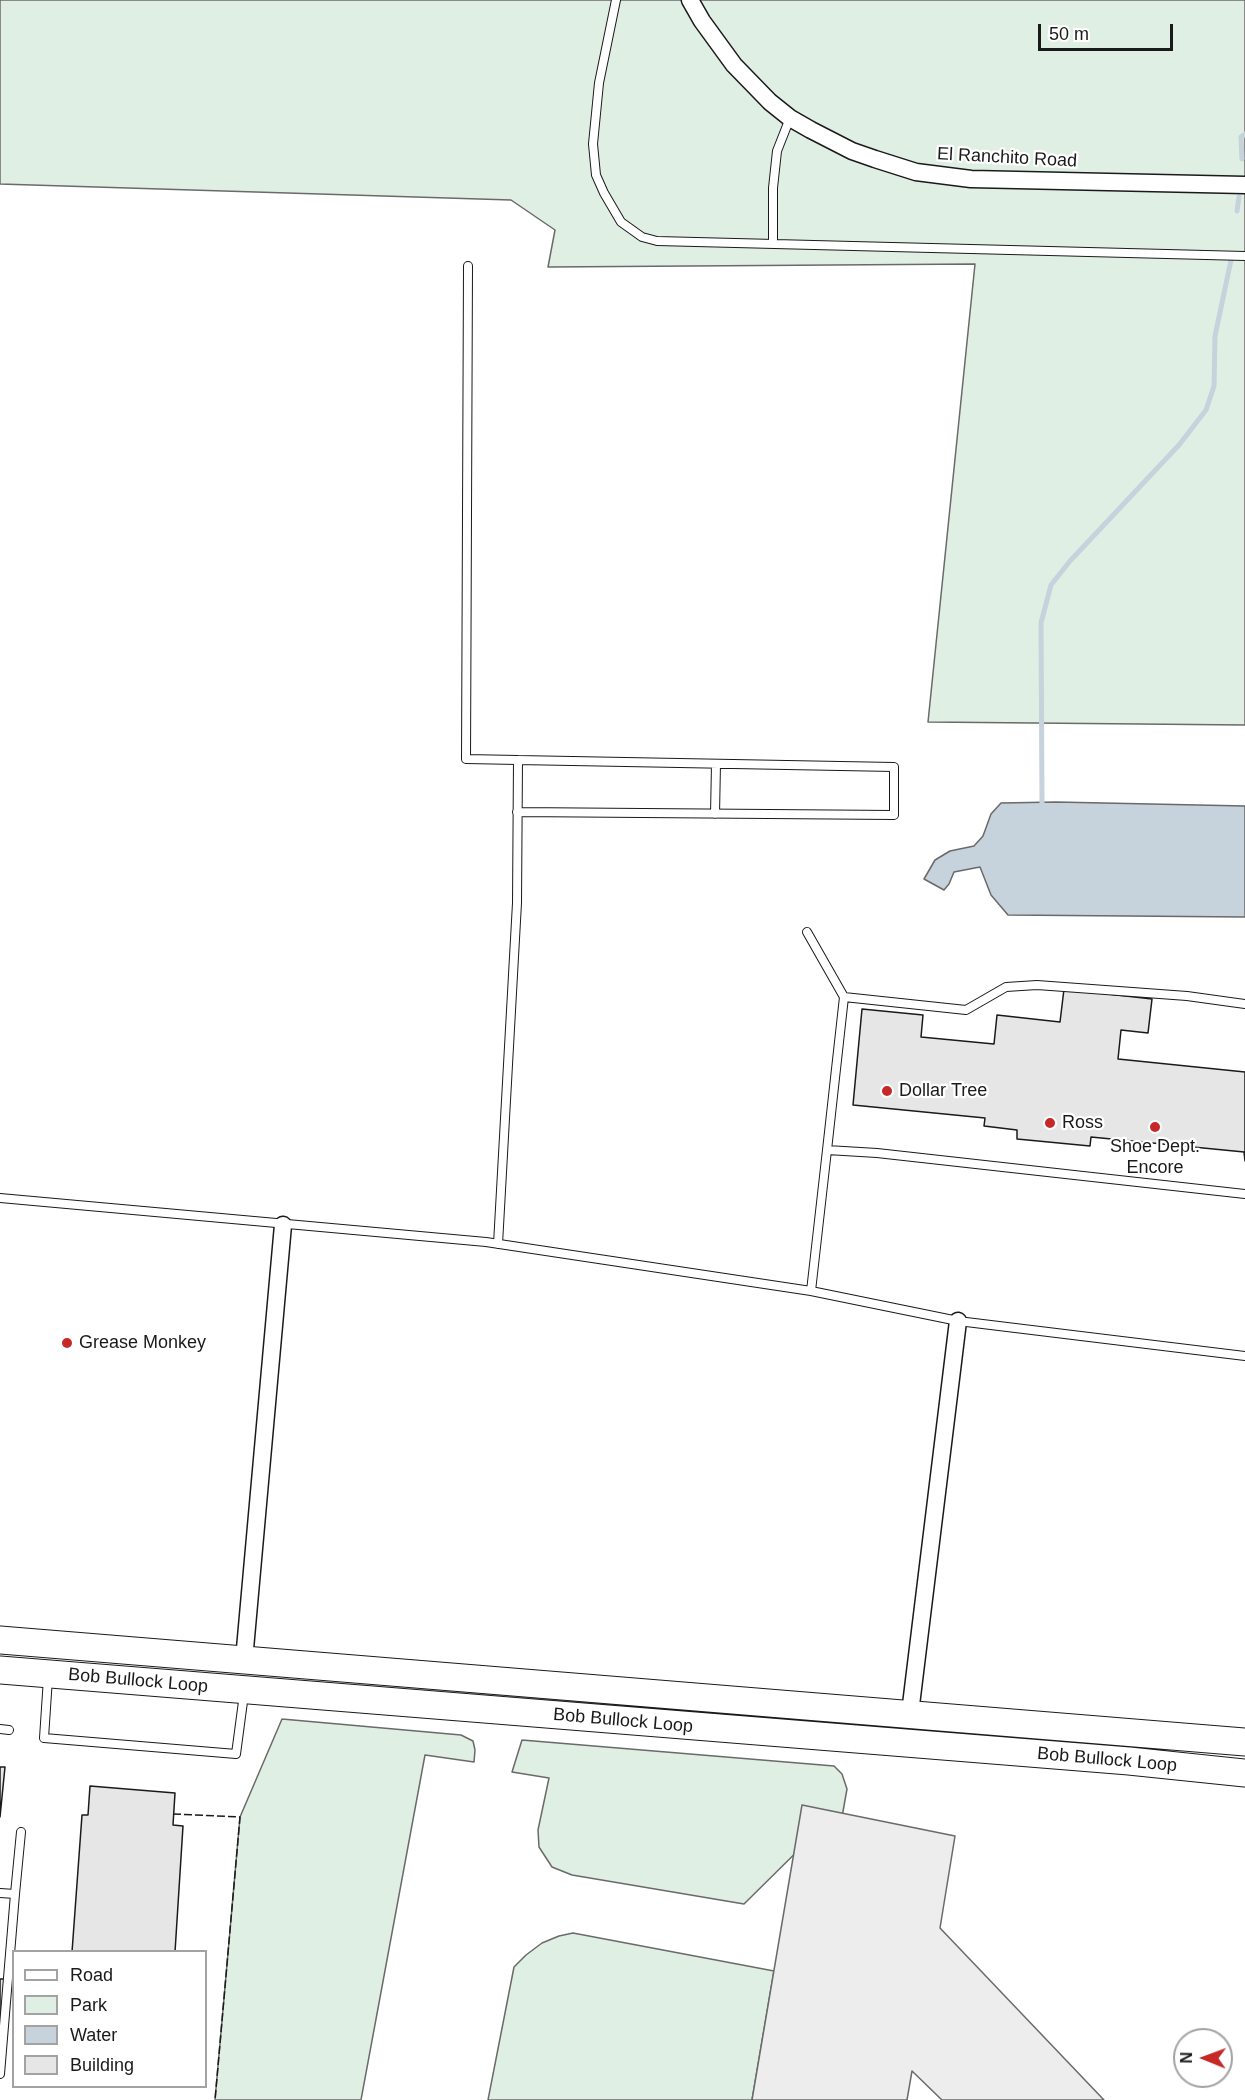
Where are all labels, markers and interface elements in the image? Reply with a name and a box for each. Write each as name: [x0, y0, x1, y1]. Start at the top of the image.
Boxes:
scale bar: [1041, 12, 1176, 50]
text: 50 m: [1049, 24, 1089, 44]
street label: El Ranchito Road: [936, 144, 1078, 172]
place label: Dollar Tree: [899, 1080, 987, 1102]
marker: Dollar Tree: [880, 1084, 894, 1098]
place label: Ross: [1062, 1112, 1103, 1134]
marker: Ross: [1043, 1116, 1057, 1130]
marker: Shoe Dept. Encore: [1148, 1120, 1162, 1134]
place label: Shoe Dept. Encore: [1110, 1136, 1200, 1178]
place label: Grease Monkey: [79, 1332, 206, 1354]
marker: Grease Monkey: [60, 1336, 74, 1350]
street label: Bob Bullock Loop: [67, 1664, 209, 1698]
street label: Bob Bullock Loop: [552, 1704, 694, 1738]
street label: Bob Bullock Loop: [1036, 1743, 1178, 1777]
legend: [12, 1950, 207, 2088]
text: Road: [70, 1965, 113, 1985]
text: Park: [70, 1995, 107, 2015]
text: Water: [70, 2025, 117, 2045]
north arrow: [1173, 2028, 1233, 2088]
text: N: [1178, 2052, 1195, 2064]
text: Building: [70, 2055, 134, 2075]

